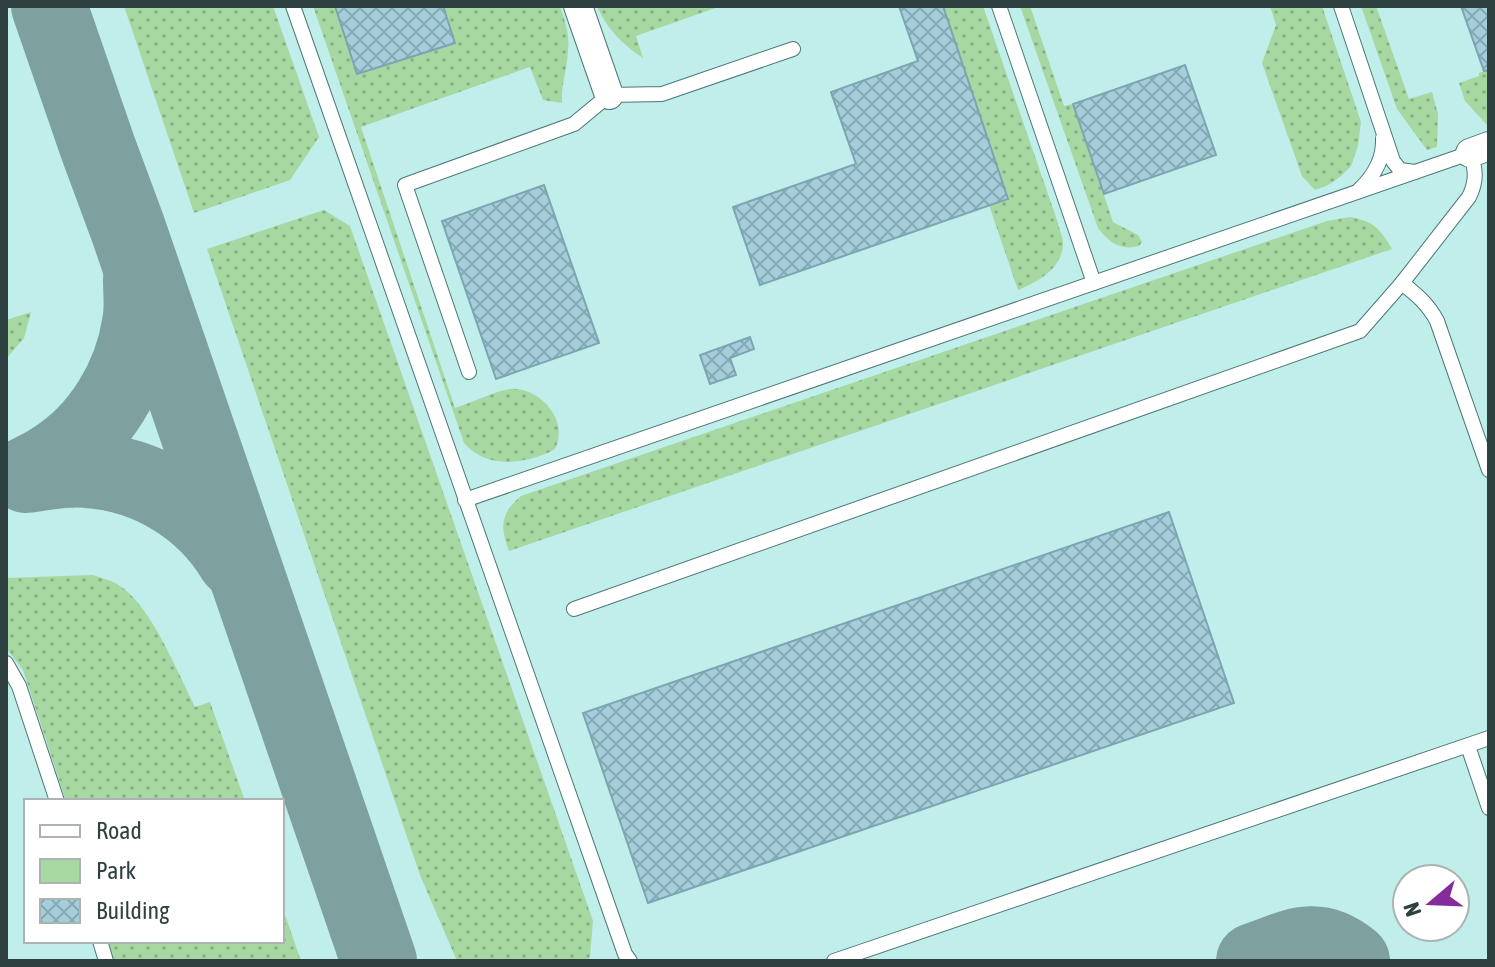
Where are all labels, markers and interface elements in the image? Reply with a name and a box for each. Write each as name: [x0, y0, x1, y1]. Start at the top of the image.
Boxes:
legend: [24, 799, 284, 943]
text: Road: [96, 817, 142, 844]
text: Park: [96, 857, 137, 884]
north arrow: [1391, 863, 1471, 943]
text: Building: [96, 897, 170, 924]
text: N: [1398, 899, 1426, 920]

